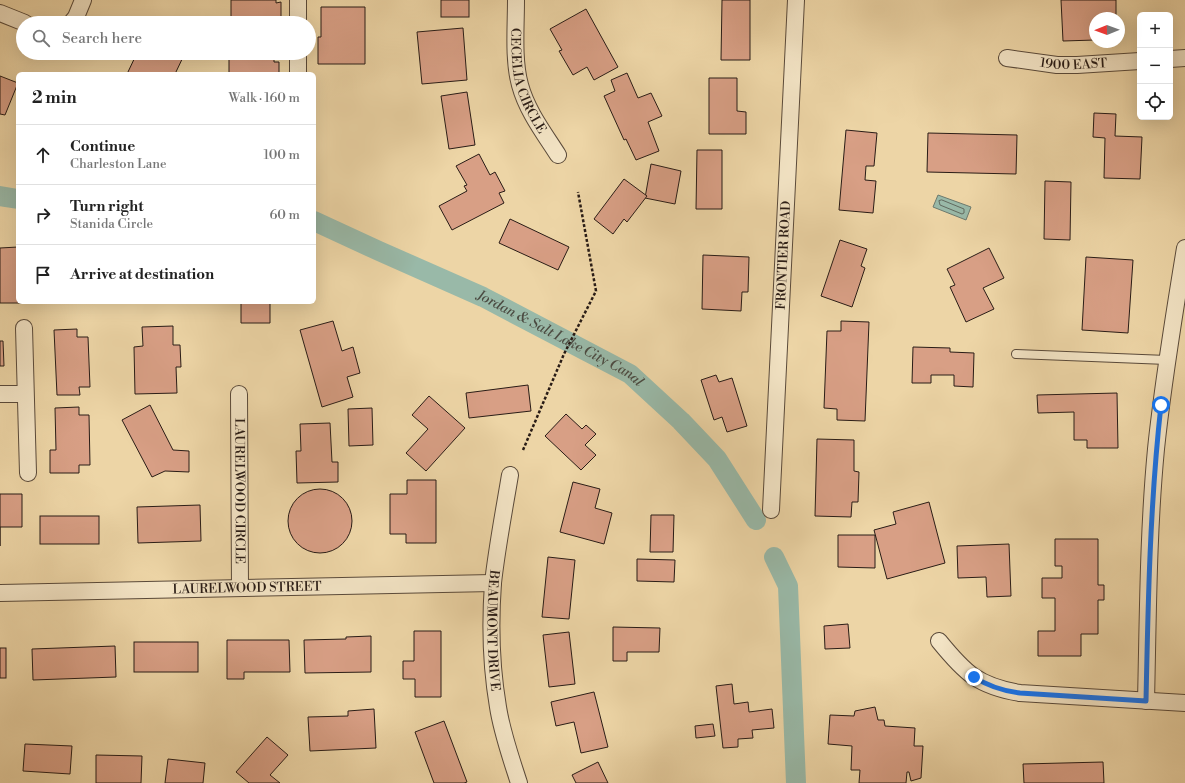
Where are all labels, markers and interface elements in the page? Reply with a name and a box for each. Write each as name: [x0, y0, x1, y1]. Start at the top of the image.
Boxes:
north arrow: [1089, 12, 1125, 48]
map controls: [1137, 12, 1173, 120]
button: +: [1137, 12, 1173, 48]
search box: [16, 16, 316, 60]
icon: search: [30, 27, 52, 49]
street label: CECELIA CIRCLE: [507, 28, 550, 137]
text: Search here: [62, 29, 142, 48]
button: −: [1137, 48, 1173, 84]
street label: 1900 EAST: [1039, 55, 1108, 73]
button: locate: [1137, 84, 1173, 120]
text: 2 min: [32, 87, 77, 109]
text: Walk · 160 m: [229, 90, 300, 106]
text: Continue: [70, 137, 135, 156]
icon: ahead: [32, 144, 54, 166]
text: 100 m: [264, 147, 300, 163]
text: Charleston Lane: [70, 156, 167, 172]
text: Turn right: [70, 197, 144, 216]
street label: FRONTIER ROAD: [773, 200, 794, 310]
icon: right: [32, 204, 54, 226]
text: 60 m: [269, 207, 300, 223]
text: Stanida Circle: [70, 216, 153, 232]
icon: arrive: [32, 264, 54, 286]
text: Arrive at destination: [70, 265, 214, 284]
water label: Jordan & Salt Lake City Canal: [472, 286, 647, 391]
route start: [1152, 396, 1170, 414]
street label: LAURELWOOD CIRCLE: [231, 418, 248, 564]
street label: BEAUMONT DRIVE: [483, 568, 504, 692]
street label: LAURELWOOD STREET: [172, 578, 322, 598]
route end: [965, 668, 983, 686]

